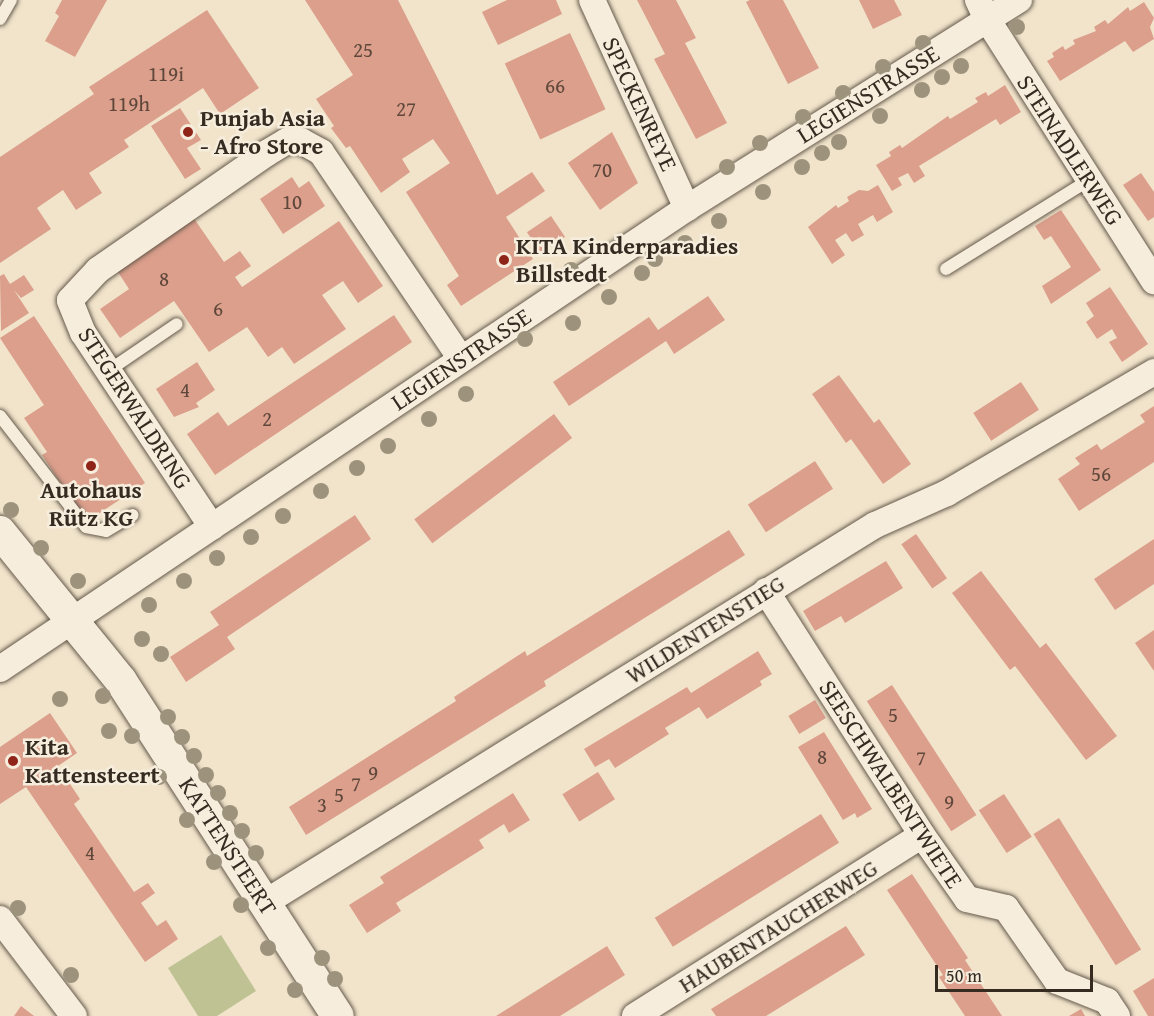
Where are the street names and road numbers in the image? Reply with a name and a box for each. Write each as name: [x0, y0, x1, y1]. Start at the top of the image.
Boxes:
street label: SPECKENREYE: [596, 33, 684, 175]
street label: LEGIENSTRASSE: [792, 39, 944, 149]
street label: STEINADLERWEG: [1011, 70, 1129, 230]
street label: LEGIENSTRASSE: [386, 302, 536, 416]
street label: STEGERWALDRING: [72, 322, 198, 494]
street label: WILDENTENSTIEG: [620, 569, 790, 689]
street label: SEESCHWALBENTWIETE: [813, 675, 969, 893]
street label: KATTENSTEERT: [173, 772, 283, 920]
street label: HAUBENTAUCHERWEG: [673, 853, 883, 999]

